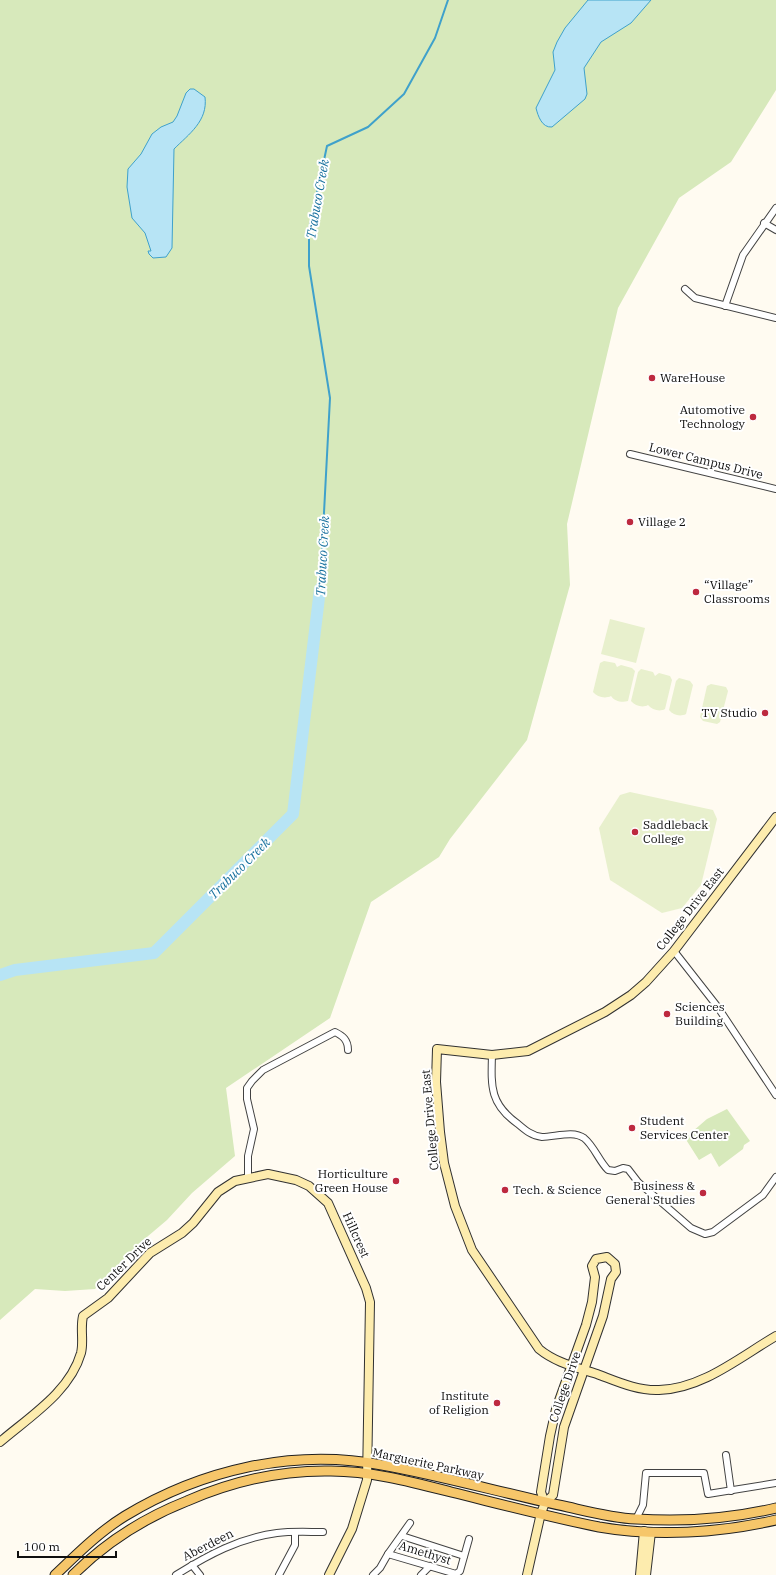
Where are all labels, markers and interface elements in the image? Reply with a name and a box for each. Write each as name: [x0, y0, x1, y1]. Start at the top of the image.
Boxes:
water label: Trabuco Creek: [302, 158, 333, 240]
place label: WareHouse: [660, 370, 725, 385]
marker: WareHouse: [647, 373, 657, 383]
place label: Automotive Technology: [680, 402, 746, 431]
marker: Automotive Technology: [748, 412, 758, 422]
street label: Lower Campus Drive: [648, 439, 765, 482]
place label: Village 2: [638, 514, 686, 529]
water label: Trabuco Creek: [312, 515, 333, 597]
marker: Village 2: [625, 517, 635, 527]
place label: “Village” Classrooms: [704, 577, 770, 606]
marker: “Village” Classrooms: [691, 587, 701, 597]
place label: TV Studio: [702, 705, 757, 720]
marker: TV Studio: [760, 708, 770, 718]
place label: Saddleback College: [643, 817, 708, 846]
marker: Saddleback College: [630, 827, 640, 837]
water label: Trabuco Creek: [205, 834, 274, 903]
street label: College Drive East: [653, 864, 727, 953]
place label: Sciences Building: [675, 999, 725, 1028]
marker: Sciences Building: [662, 1009, 672, 1019]
street label: College Drive East: [418, 1069, 441, 1171]
place label: Student Services Center: [640, 1113, 729, 1142]
marker: Student Services Center: [627, 1123, 637, 1133]
place label: Horticulture Green House: [315, 1166, 388, 1195]
marker: Horticulture Green House: [391, 1176, 401, 1186]
place label: Business & General Studies: [605, 1178, 695, 1207]
place label: Tech. & Science: [513, 1182, 601, 1197]
marker: Tech. & Science: [500, 1185, 510, 1195]
marker: Business & General Studies: [698, 1188, 708, 1198]
street label: Hillcrest: [340, 1210, 373, 1260]
street label: Center Drive: [93, 1234, 154, 1294]
street label: College Drive: [545, 1349, 584, 1424]
place label: Institute of Religion: [429, 1388, 489, 1417]
marker: Institute of Religion: [492, 1398, 502, 1408]
street label: Marguerite Parkway: [371, 1444, 486, 1483]
street label: Aberdeen: [180, 1525, 236, 1564]
scale bar: [18, 1533, 116, 1559]
street label: Amethyst: [397, 1537, 453, 1568]
text: 100 m: [24, 1539, 60, 1554]

